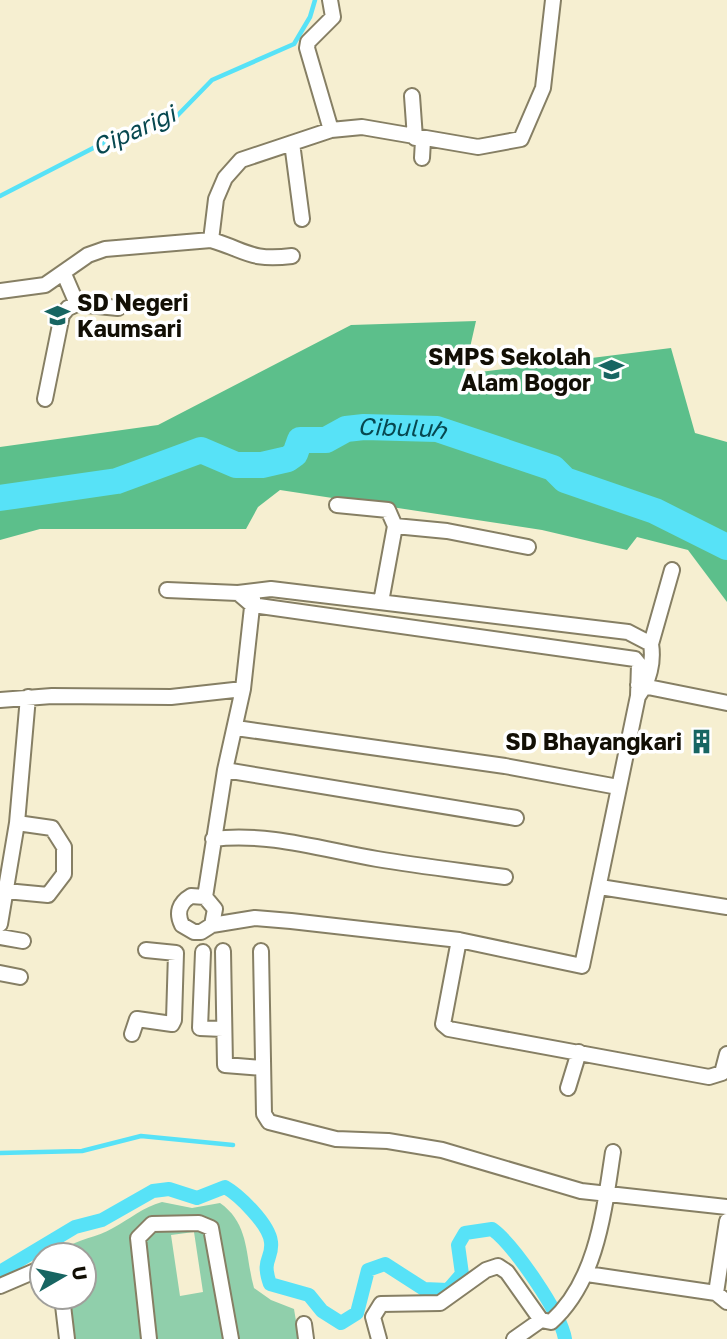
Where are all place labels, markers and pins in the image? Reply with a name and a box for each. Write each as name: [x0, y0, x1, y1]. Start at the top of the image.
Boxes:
place label: SD Negeri Kaumsari: [77, 288, 189, 342]
school or university icon: SD Negeri Kaumsari: [43, 302, 71, 330]
place label: SMPS Sekolah Alam Bogor: [428, 342, 591, 396]
school or university icon: SMPS Sekolah Alam Bogor: [597, 356, 625, 384]
place label: SD Bhayangkari: [505, 727, 682, 755]
building icon: SD Bhayangkari: [688, 728, 716, 756]

